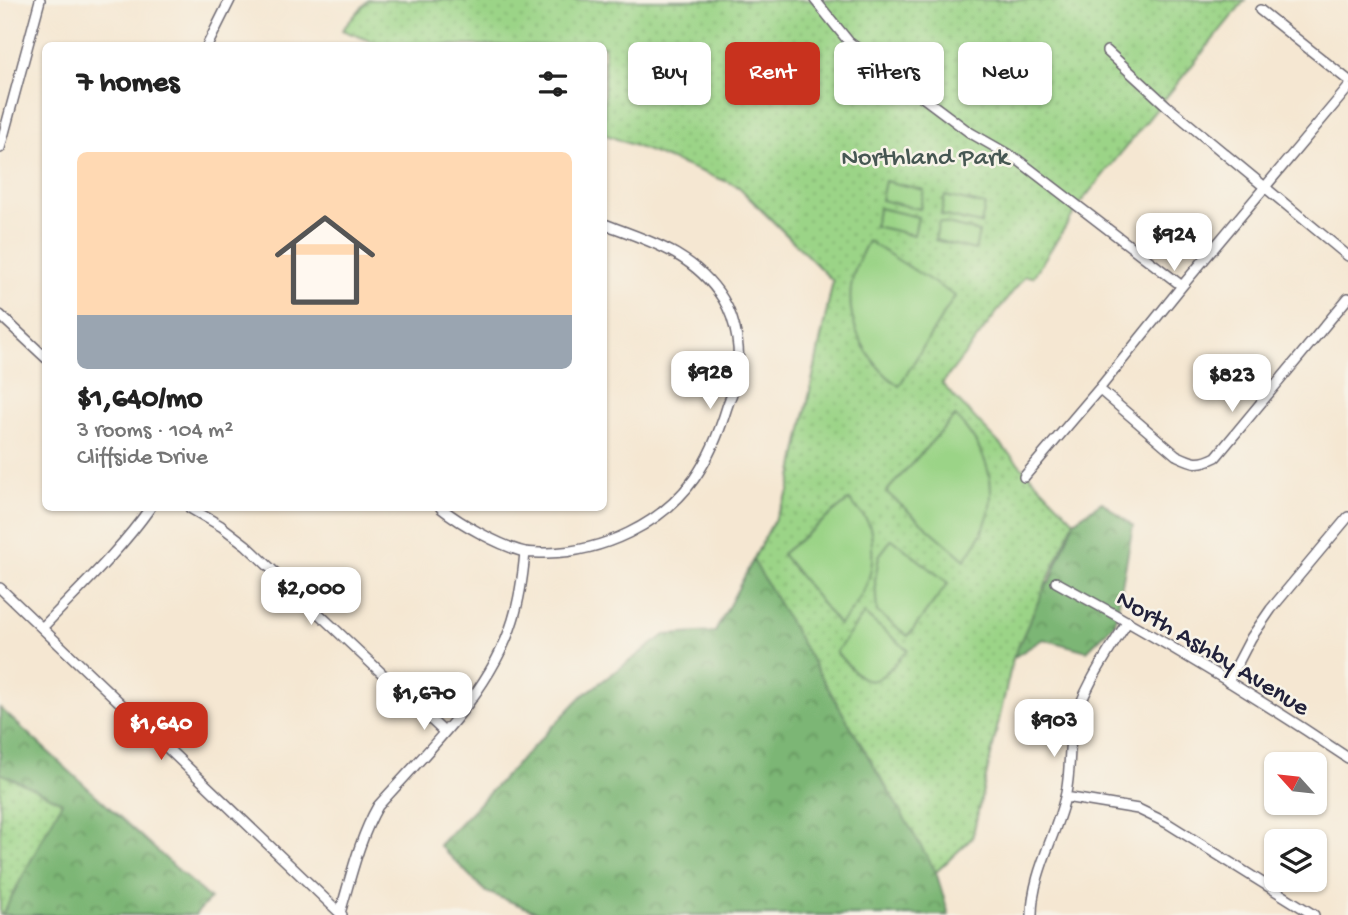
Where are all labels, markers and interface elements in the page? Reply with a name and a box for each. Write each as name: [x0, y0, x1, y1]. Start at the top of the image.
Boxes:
chip: Buy: [628, 42, 711, 105]
chip: Rent: [725, 42, 820, 105]
chip: Filters: [834, 42, 944, 105]
chip: New: [958, 42, 1052, 105]
icon: filters: [534, 65, 572, 103]
text: 7 homes: [77, 67, 179, 102]
park label: Northland Park: [841, 144, 1011, 175]
icon: home: [262, 197, 388, 323]
pin: $924: [1133, 214, 1215, 273]
text: $924: [1152, 222, 1196, 249]
pin: $928: [669, 352, 751, 411]
pin: $823: [1191, 354, 1273, 414]
text: $928: [687, 360, 733, 387]
text: $823: [1209, 363, 1255, 390]
text: $1,640/mo: [77, 383, 203, 418]
text: 3 rooms · 104 m²: [77, 418, 233, 445]
text: Cliffside Drive: [77, 445, 208, 472]
pin: $2,000: [254, 568, 368, 627]
text: $2,000: [277, 576, 345, 603]
street label: North Ashby Avenue: [1109, 585, 1315, 725]
pin: $1,670: [367, 672, 481, 732]
text: $1,670: [392, 681, 456, 708]
pin: $903: [1013, 700, 1095, 759]
pin: $1,640: [104, 702, 218, 762]
text: $903: [1031, 708, 1077, 735]
text: $1,640: [130, 711, 192, 738]
north arrow: [1264, 752, 1326, 816]
map controls: [1264, 752, 1327, 892]
button: layers: [1264, 829, 1327, 892]

